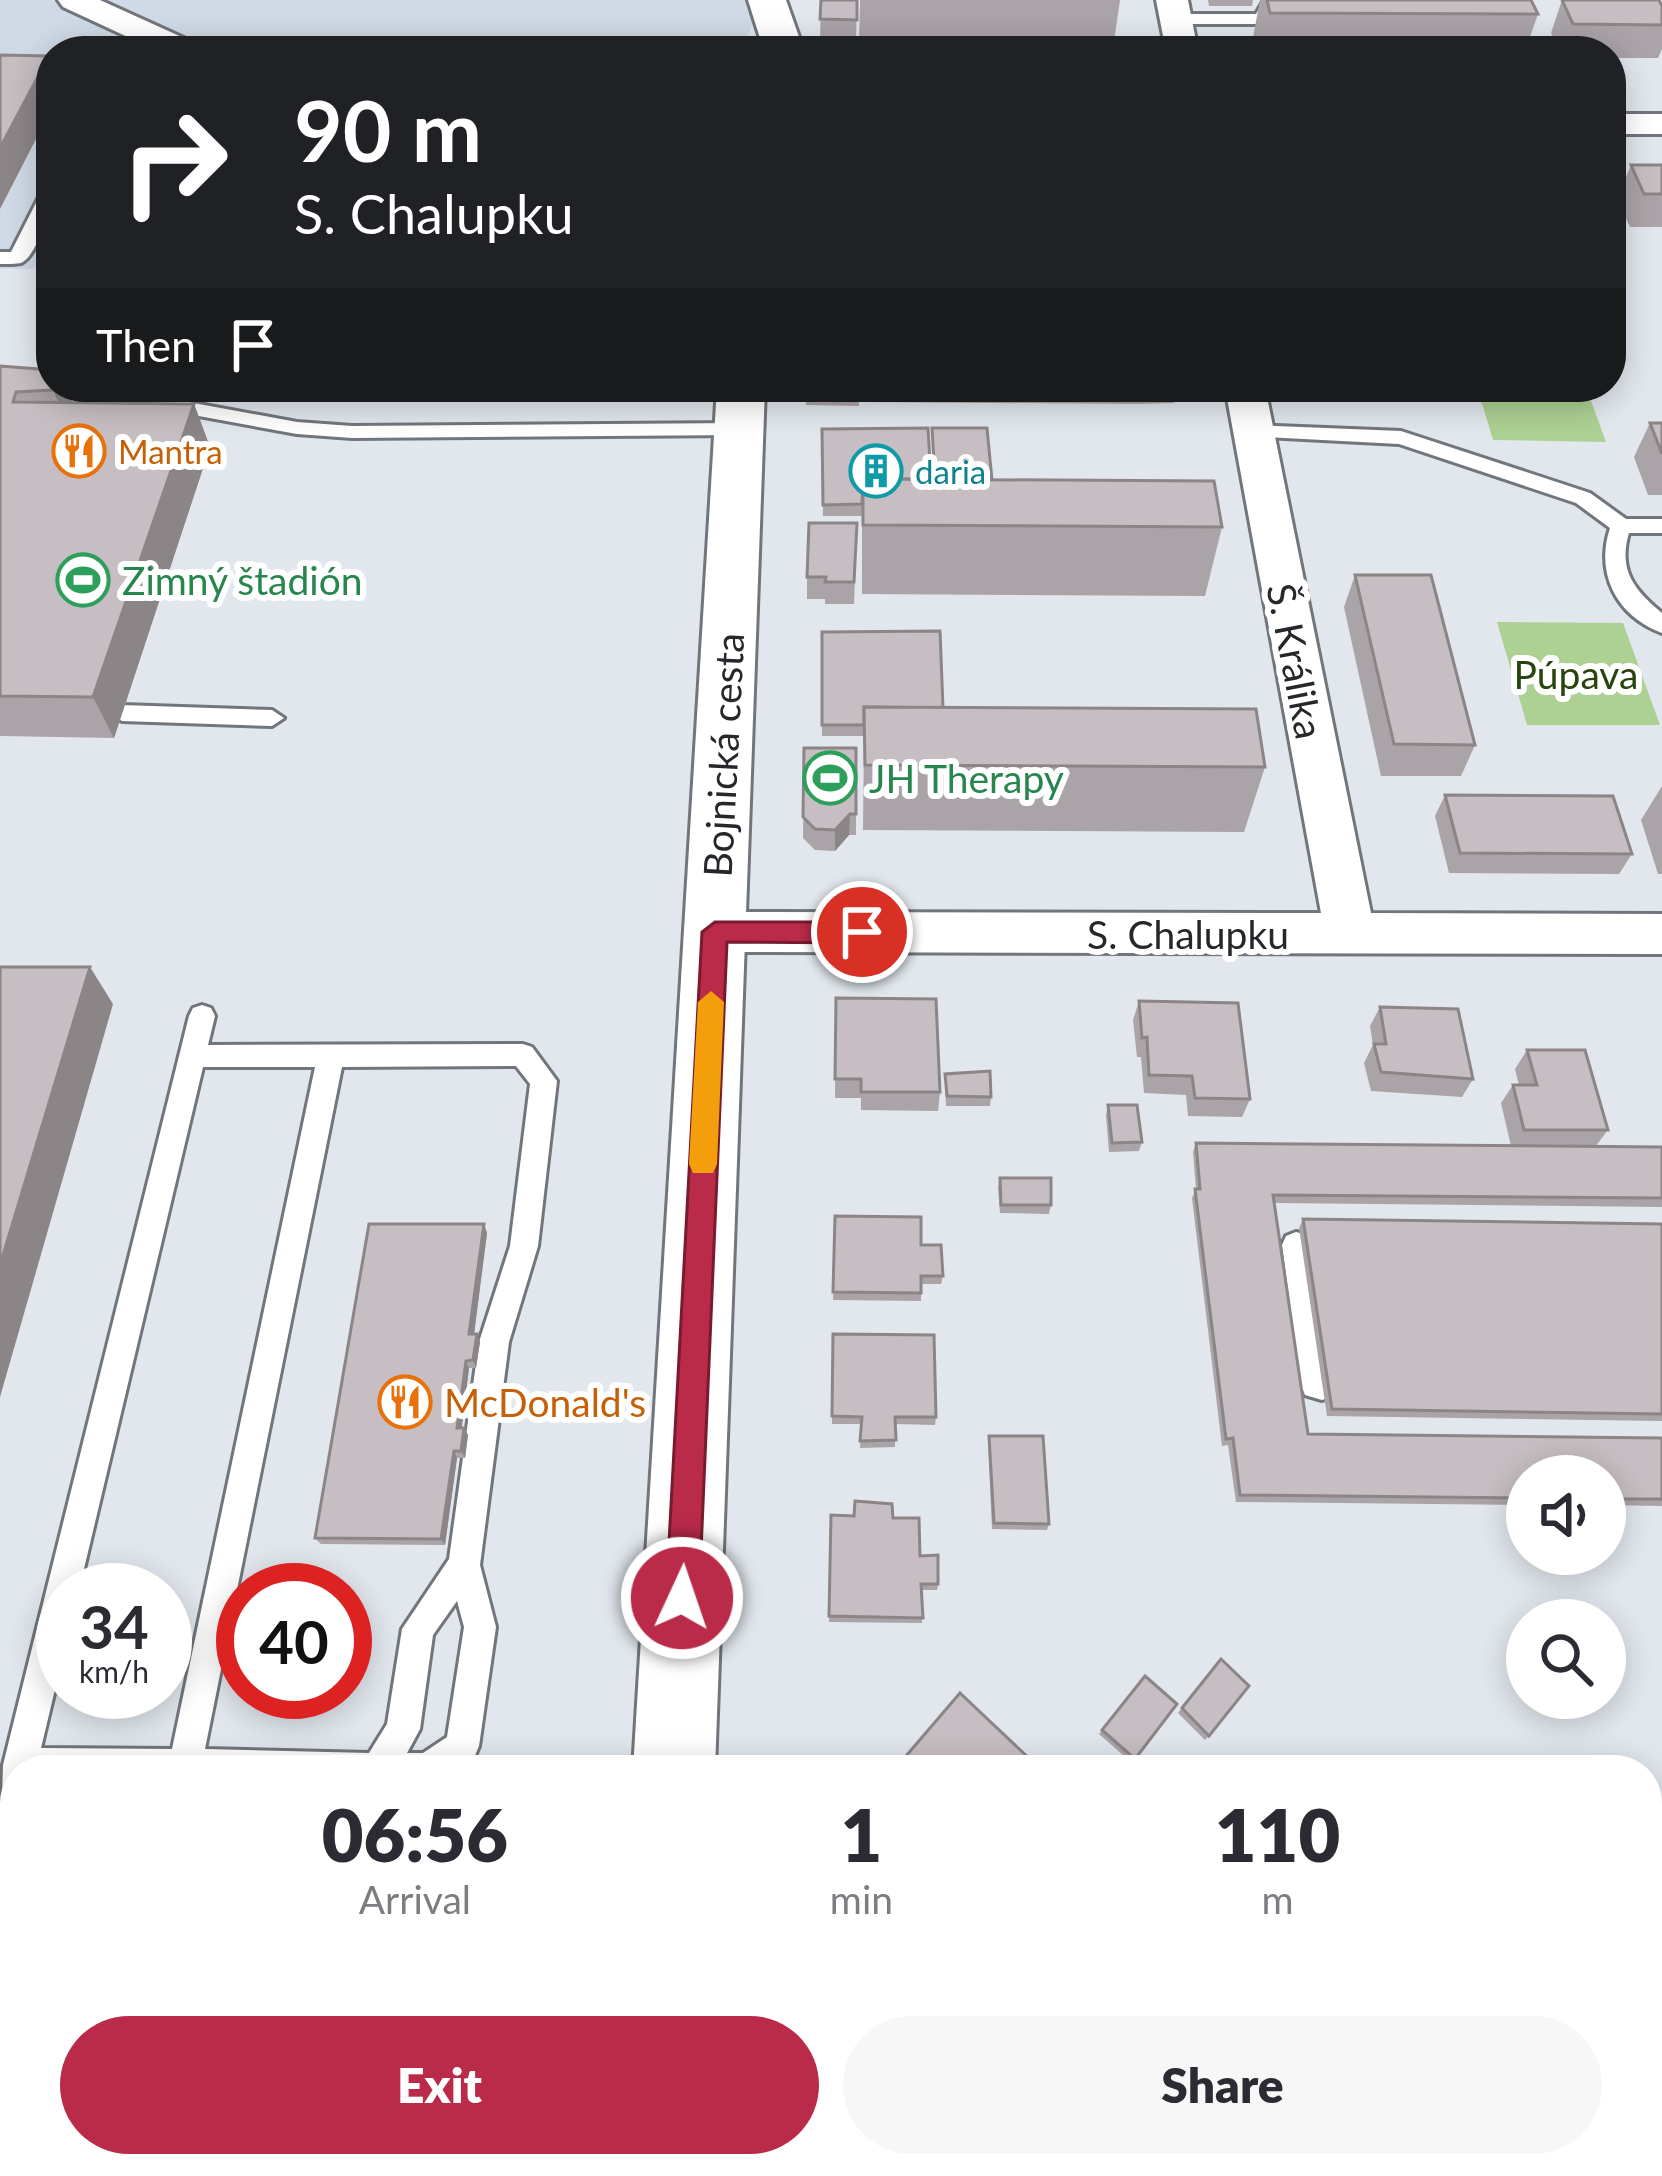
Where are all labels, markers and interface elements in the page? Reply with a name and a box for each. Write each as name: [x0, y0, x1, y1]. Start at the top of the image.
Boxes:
text: 90 m: [294, 79, 482, 180]
icon: right: [96, 84, 252, 240]
text: S. Chalupku: [294, 181, 574, 246]
icon: arrive: [220, 312, 286, 378]
text: Then: [96, 318, 196, 372]
restaurant icon: Mantra: [51, 423, 107, 479]
place label: Mantra: [118, 431, 223, 471]
building icon: daria: [848, 443, 904, 499]
place label: daria: [915, 451, 986, 491]
sports icon: Zimný štadión: [55, 552, 111, 608]
place label: Zimný štadión: [122, 557, 363, 603]
street label: Š. Králika: [1258, 579, 1334, 743]
street label: Bojnická cesta: [694, 632, 752, 878]
park label: Púpava: [1514, 651, 1638, 697]
sports icon: JH Therapy: [802, 750, 858, 806]
place label: JH Therapy: [869, 755, 1064, 801]
pin: [811, 881, 913, 983]
icon: arrive: [829, 899, 895, 965]
street label: S. Chalupku: [1087, 911, 1289, 957]
restaurant icon: McDonald's: [377, 1374, 433, 1430]
place label: McDonald's: [444, 1379, 646, 1425]
map controls: [1506, 1455, 1626, 1719]
button: sound: [1506, 1455, 1626, 1575]
position arrow: [619, 1535, 745, 1661]
speed limit sign: 40: [216, 1563, 372, 1719]
text: 34: [79, 1590, 149, 1662]
button: search: [1506, 1599, 1626, 1719]
text: km/h: [79, 1653, 149, 1689]
text: 06:56: [322, 1791, 508, 1877]
text: 1: [841, 1791, 882, 1877]
text: 110: [1215, 1791, 1340, 1877]
text: Arrival: [359, 1876, 471, 1922]
text: min: [830, 1876, 893, 1922]
text: m: [1261, 1876, 1294, 1922]
button: Exit: [60, 2016, 819, 2154]
button: Share: [843, 2016, 1602, 2154]

